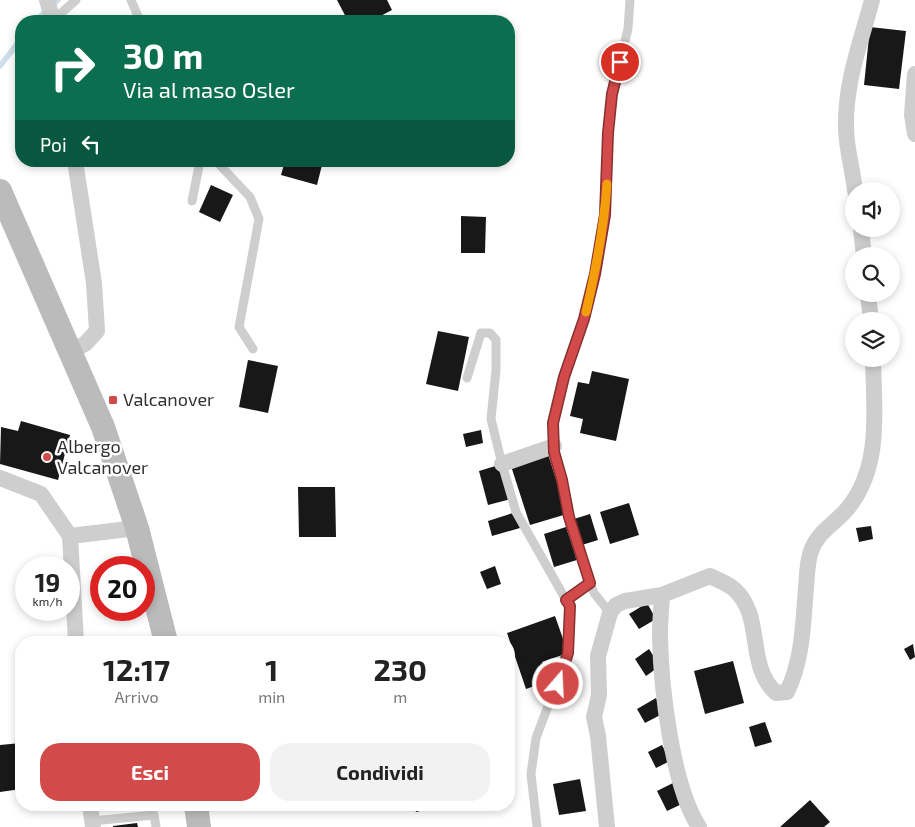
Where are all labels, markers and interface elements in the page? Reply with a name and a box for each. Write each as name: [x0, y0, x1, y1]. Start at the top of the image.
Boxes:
text: 30 m: [123, 34, 203, 76]
icon: right: [40, 35, 105, 100]
pin: [599, 41, 641, 83]
icon: arrive: [606, 48, 634, 76]
text: Via al maso Osler: [123, 76, 295, 102]
icon: left: [77, 130, 105, 158]
text: Poi: [40, 133, 67, 156]
map controls: [845, 182, 900, 367]
button: sound: [845, 182, 900, 237]
button: search: [845, 247, 900, 302]
button: layers: [845, 312, 900, 367]
place label: Valcanover: [123, 388, 214, 410]
marker: Valcanover: [107, 394, 119, 406]
place label: Albergo Valcanover: [57, 435, 148, 478]
marker: Albergo Valcanover: [41, 451, 53, 463]
speed limit sign: 20: [90, 556, 155, 621]
text: 19: [35, 567, 60, 597]
text: km/h: [33, 594, 62, 608]
text: 12:17: [103, 651, 170, 687]
text: 1: [265, 651, 278, 687]
text: 230: [374, 651, 427, 687]
position arrow: [531, 657, 583, 709]
text: Arrivo: [114, 687, 159, 706]
text: min: [258, 687, 285, 706]
text: m: [393, 687, 407, 706]
button: Esci: [40, 743, 260, 801]
button: Condividi: [270, 743, 490, 801]

